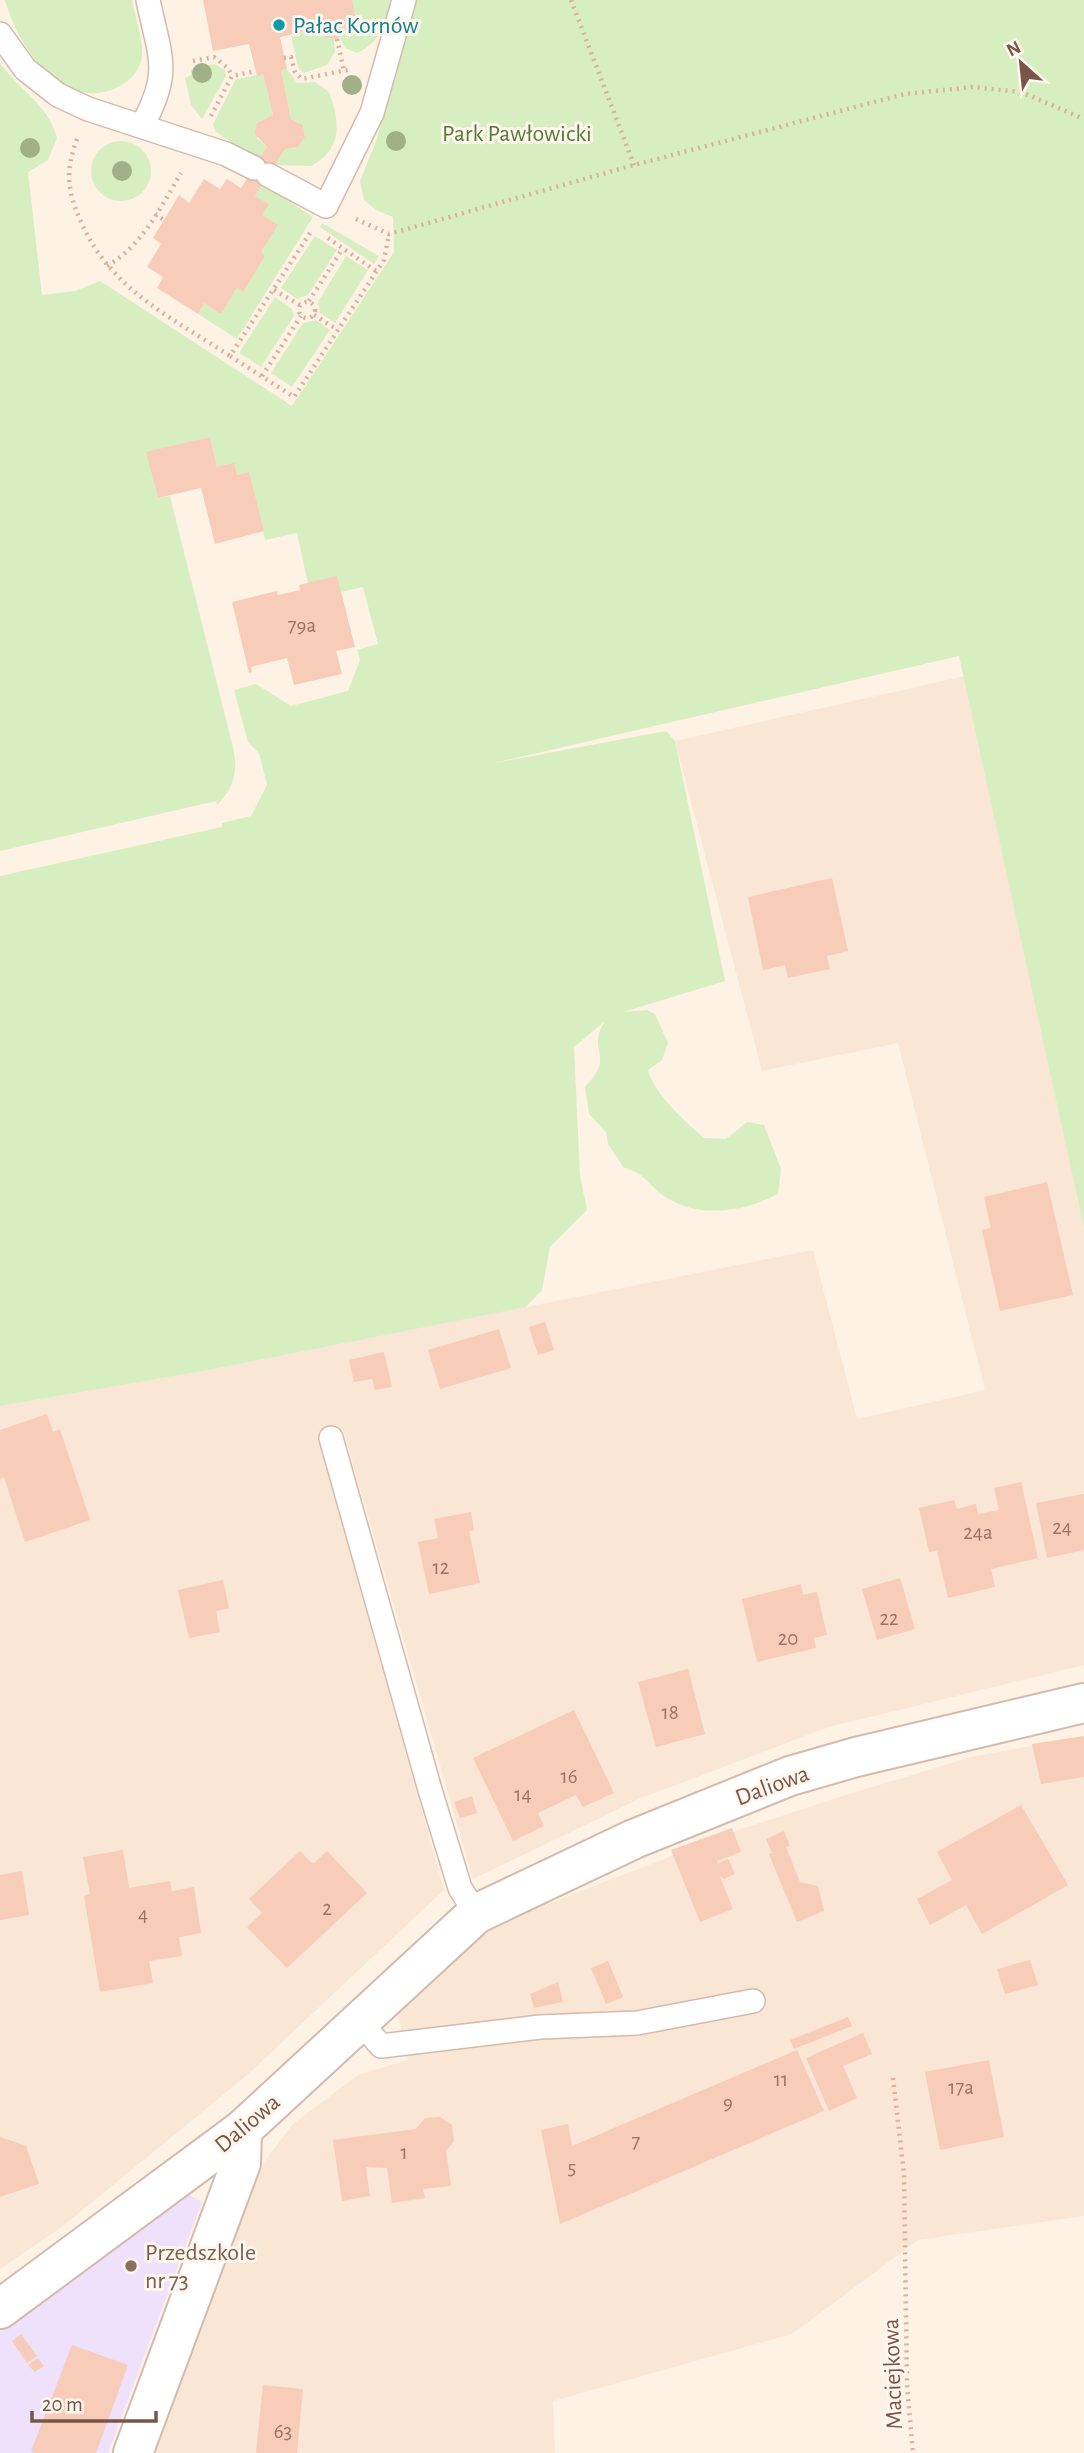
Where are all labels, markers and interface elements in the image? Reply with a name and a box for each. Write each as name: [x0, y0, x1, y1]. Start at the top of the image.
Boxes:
place label: Pałac Kornów: [293, 14, 418, 38]
marker: Pałac Kornów: [271, 17, 287, 33]
north arrow: [986, 28, 1056, 98]
text: N: [1004, 38, 1024, 61]
park label: Park Pawłowicki: [442, 122, 592, 146]
house number: 79a: [288, 615, 316, 636]
house number: 24: [1052, 1517, 1072, 1538]
house number: 24a: [963, 1522, 993, 1543]
house number: 12: [433, 1557, 449, 1578]
house number: 22: [879, 1608, 899, 1629]
house number: 20: [778, 1628, 798, 1649]
house number: 18: [661, 1702, 679, 1723]
street label: Daliowa: [732, 1762, 812, 1810]
house number: 16: [560, 1766, 578, 1787]
house number: 14: [514, 1784, 532, 1805]
house number: 2: [322, 1898, 332, 1919]
house number: 4: [138, 1904, 148, 1925]
house number: 11: [774, 2069, 788, 2090]
house number: 17a: [948, 2077, 974, 2098]
street label: Daliowa: [211, 2090, 285, 2158]
house number: 9: [723, 2092, 733, 2113]
house number: 7: [632, 2131, 641, 2152]
house number: 1: [400, 2142, 408, 2163]
house number: 5: [568, 2157, 576, 2178]
place label: Przedszkole nr 73: [145, 2241, 256, 2293]
marker: Przedszkole nr 73: [123, 2258, 139, 2274]
street label: Maciejkowa: [879, 2318, 907, 2430]
scale bar: [32, 2380, 156, 2424]
text: 20 m: [42, 2394, 83, 2415]
house number: 63: [274, 2421, 292, 2442]

